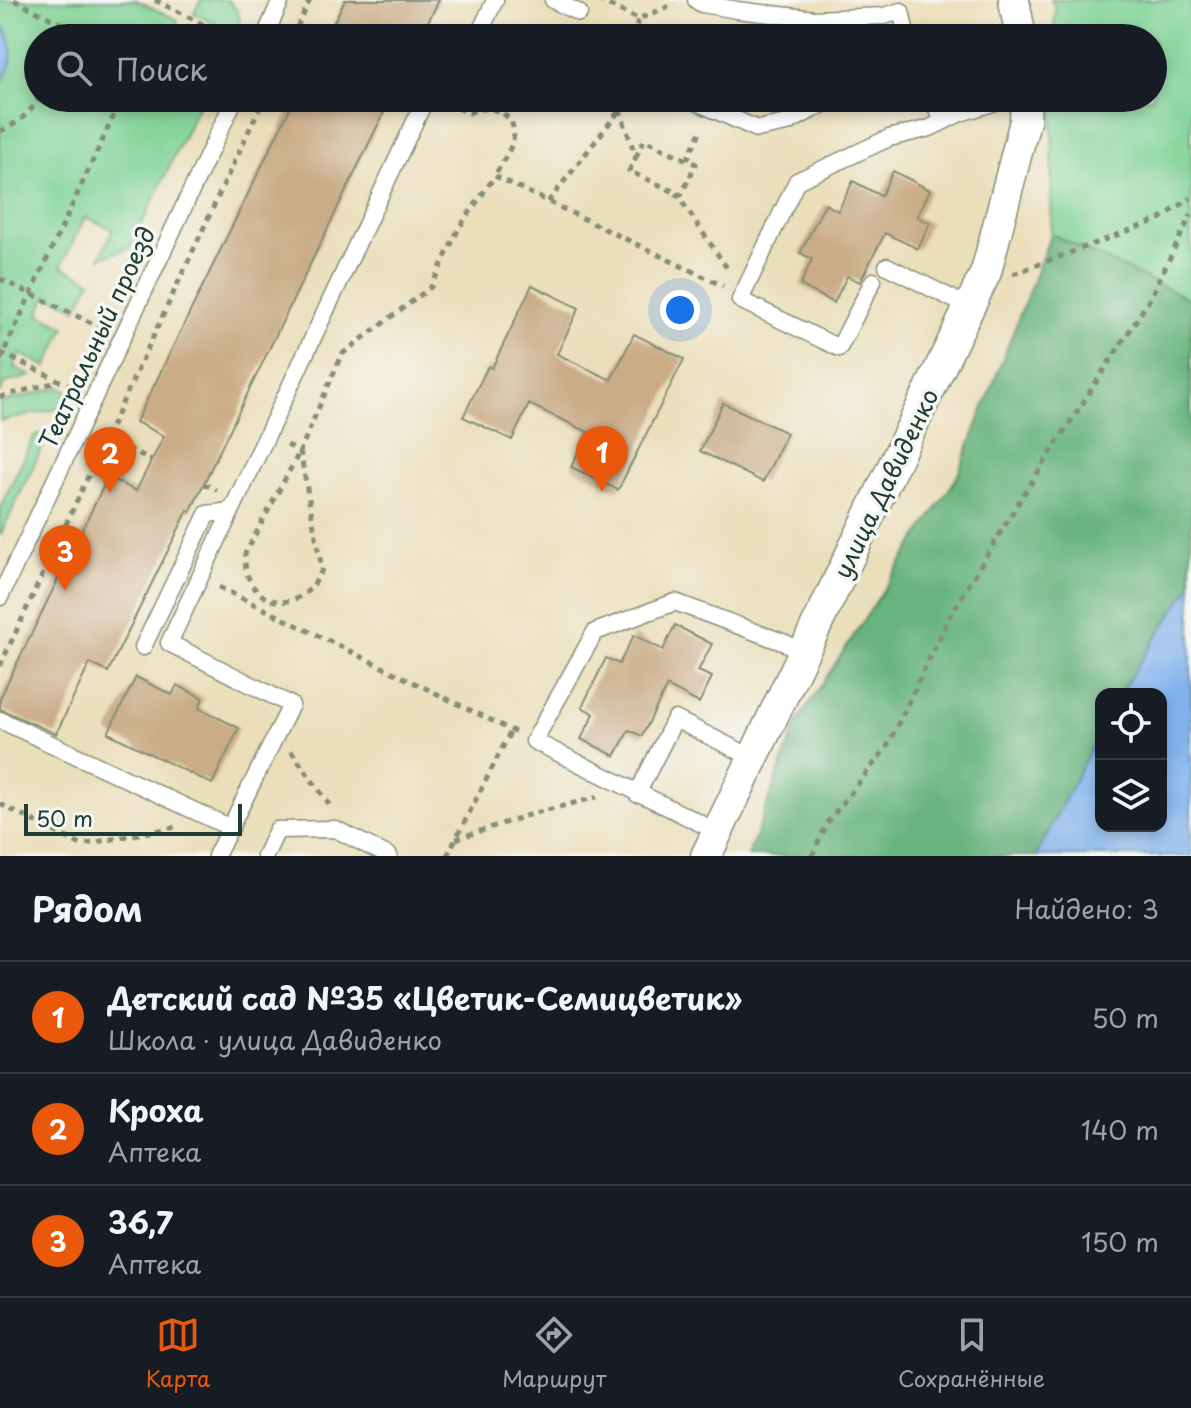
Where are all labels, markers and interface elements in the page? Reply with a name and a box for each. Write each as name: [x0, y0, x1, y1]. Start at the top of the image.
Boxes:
search box: [24, 24, 1167, 112]
icon: search: [52, 46, 96, 90]
text: Поиск: [116, 46, 207, 91]
street label: Театральный проезд: [29, 220, 163, 454]
your location: [660, 290, 700, 330]
street label: улица Давиденко: [823, 382, 947, 584]
pin: 1: [576, 426, 628, 492]
pin: 2: [84, 427, 136, 493]
pin: 3: [39, 525, 91, 591]
map controls: [1095, 688, 1167, 832]
button: locate: [1095, 688, 1167, 760]
button: layers: [1095, 760, 1167, 832]
scale bar: [24, 800, 242, 836]
text: 50 m: [36, 801, 93, 834]
text: Рядом: [32, 882, 143, 934]
text: Найдено: 3: [1015, 889, 1159, 928]
text: Детский сад №35 «Цветик-Семицветик»: [108, 975, 742, 1020]
text: 1: [52, 998, 64, 1037]
text: 50 m: [1092, 998, 1159, 1037]
text: Школа · улица Давиденко: [108, 1020, 442, 1059]
text: Кроха: [108, 1087, 204, 1132]
text: 2: [49, 1110, 67, 1149]
text: 140 m: [1081, 1110, 1159, 1149]
text: Аптека: [108, 1132, 201, 1171]
text: 36,7: [108, 1199, 173, 1244]
text: 3: [49, 1222, 67, 1261]
text: 150 m: [1081, 1222, 1159, 1261]
text: Аптека: [108, 1244, 201, 1283]
tab: Карта: [146, 1313, 210, 1394]
tab: Маршрут: [502, 1313, 606, 1394]
tab: Сохранённые: [898, 1313, 1045, 1394]

